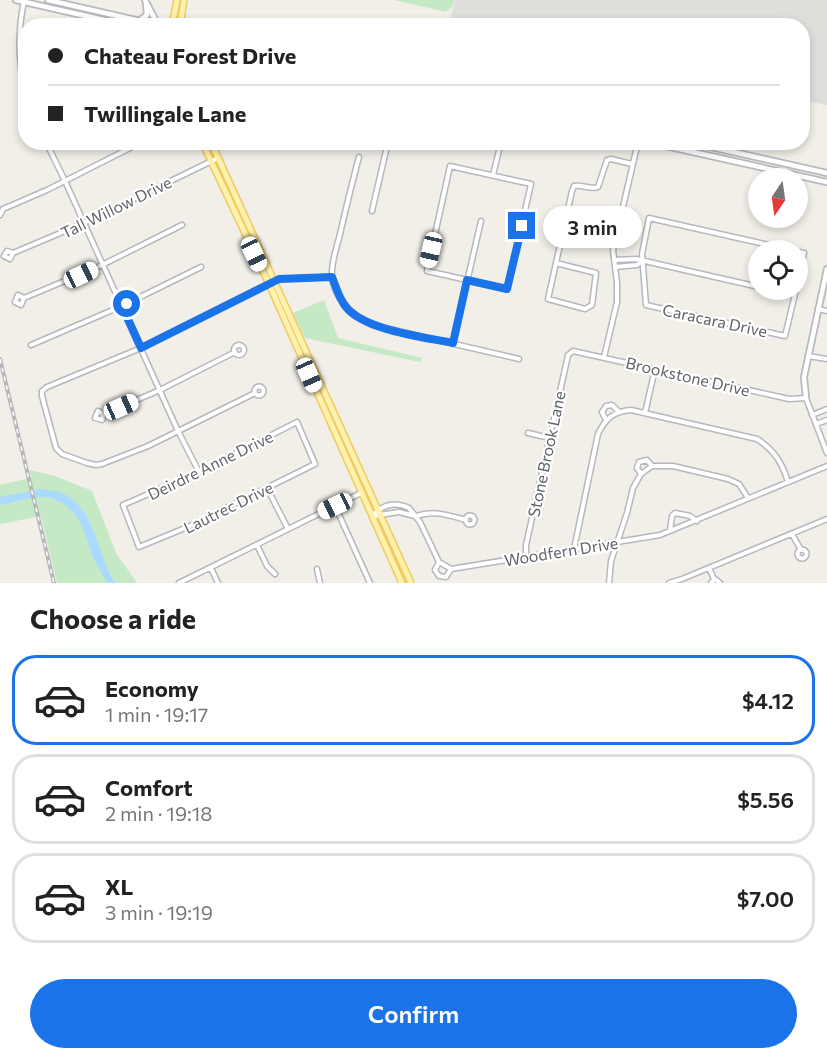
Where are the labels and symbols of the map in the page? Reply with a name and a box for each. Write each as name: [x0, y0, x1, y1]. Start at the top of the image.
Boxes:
north arrow: [748, 168, 808, 228]
street label: Tall Willow Drive: [58, 172, 174, 242]
callout: 3 min: [543, 205, 642, 247]
route end: [508, 212, 535, 239]
car: [418, 230, 444, 270]
car: [238, 234, 270, 274]
car: [61, 259, 101, 291]
route start: [113, 290, 140, 317]
street label: Caracara Drive: [661, 300, 769, 340]
street label: Brookstone Drive: [624, 352, 752, 400]
car: [293, 355, 325, 395]
street label: Stone Brook Lane: [523, 389, 569, 519]
car: [101, 391, 141, 423]
street label: Deirdre Anne Drive: [144, 426, 276, 504]
street label: Lautrec Drive: [180, 477, 276, 537]
car: [315, 490, 355, 522]
street label: Woodfern Drive: [503, 533, 619, 569]

